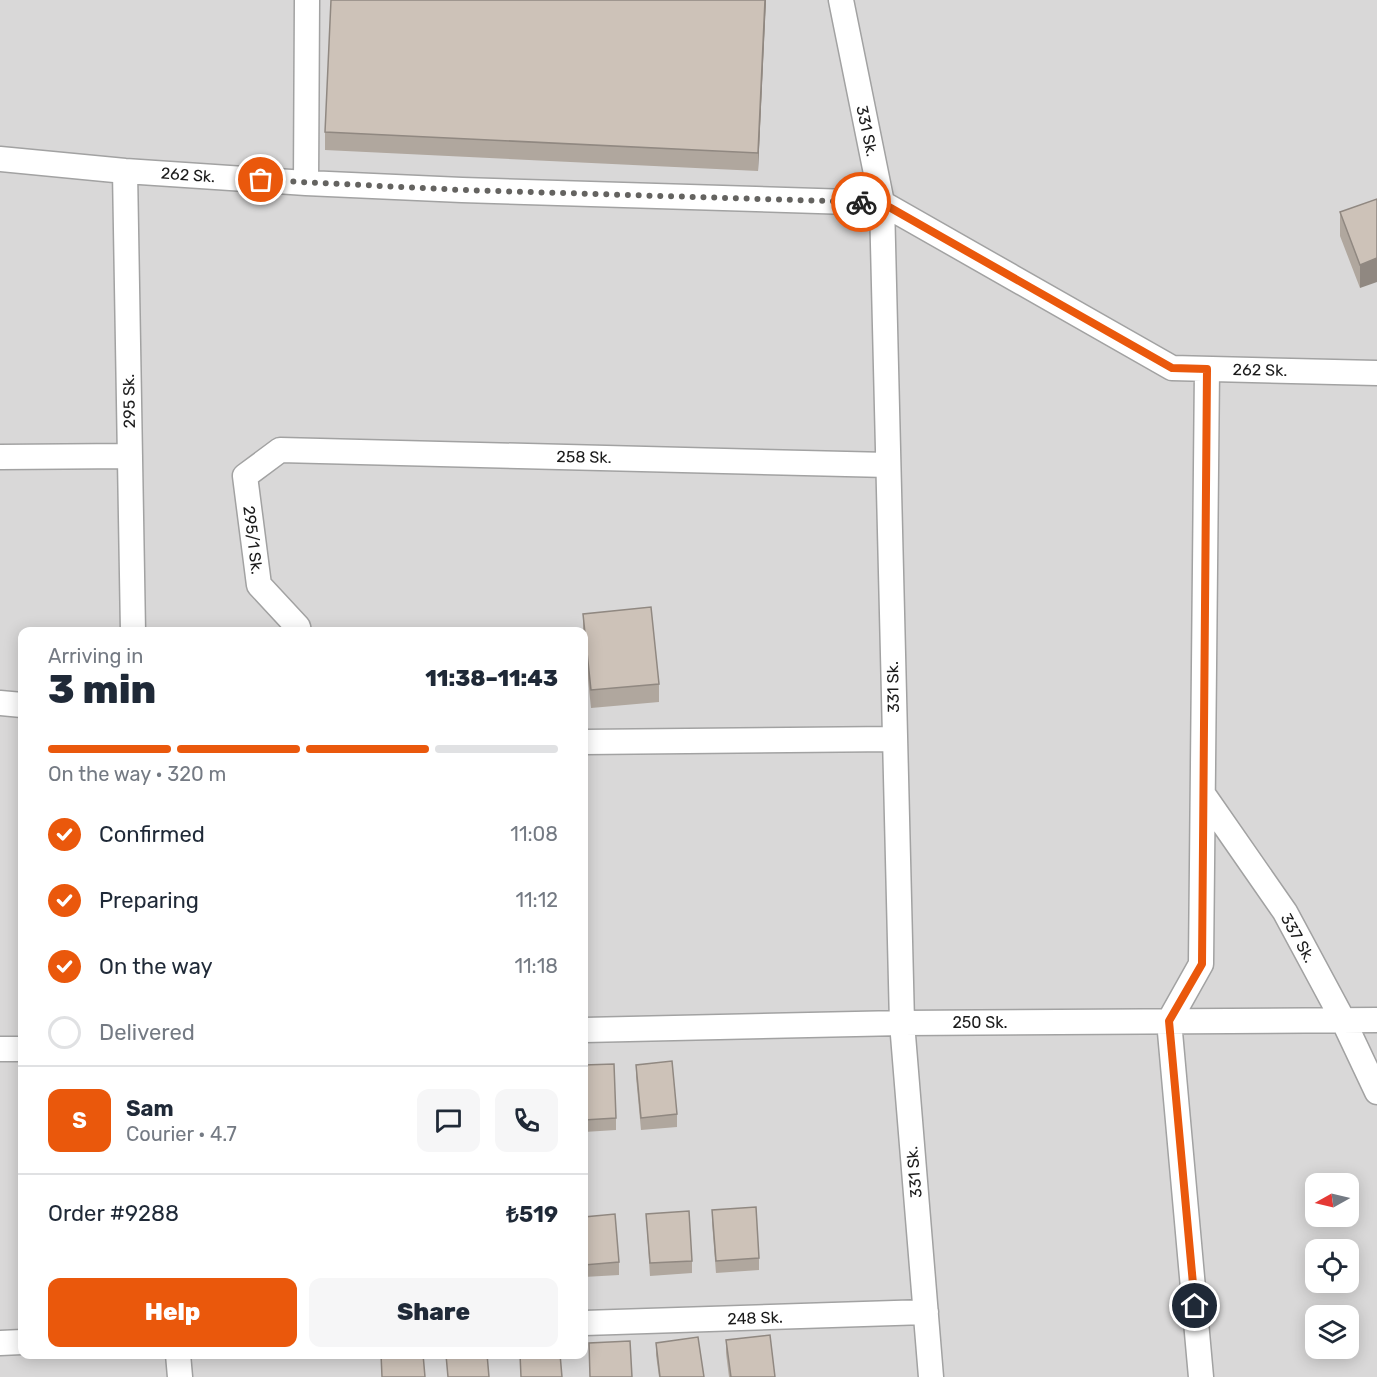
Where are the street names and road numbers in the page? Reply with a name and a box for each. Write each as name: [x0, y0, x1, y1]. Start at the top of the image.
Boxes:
street label: 331 Sk.: [852, 104, 882, 158]
street label: 262 Sk.: [160, 164, 216, 186]
street label: 262 Sk.: [1233, 360, 1287, 380]
street label: 295 Sk.: [119, 374, 139, 428]
street label: 258 Sk.: [556, 447, 612, 467]
street label: 295/1 Sk.: [239, 505, 267, 575]
street label: 331 Sk.: [883, 661, 903, 713]
street label: 337 Sk.: [1277, 910, 1319, 966]
street label: 250 Sk.: [952, 1013, 1008, 1032]
street label: 331 Sk.: [902, 1145, 926, 1199]
street label: 248 Sk.: [727, 1308, 783, 1328]

